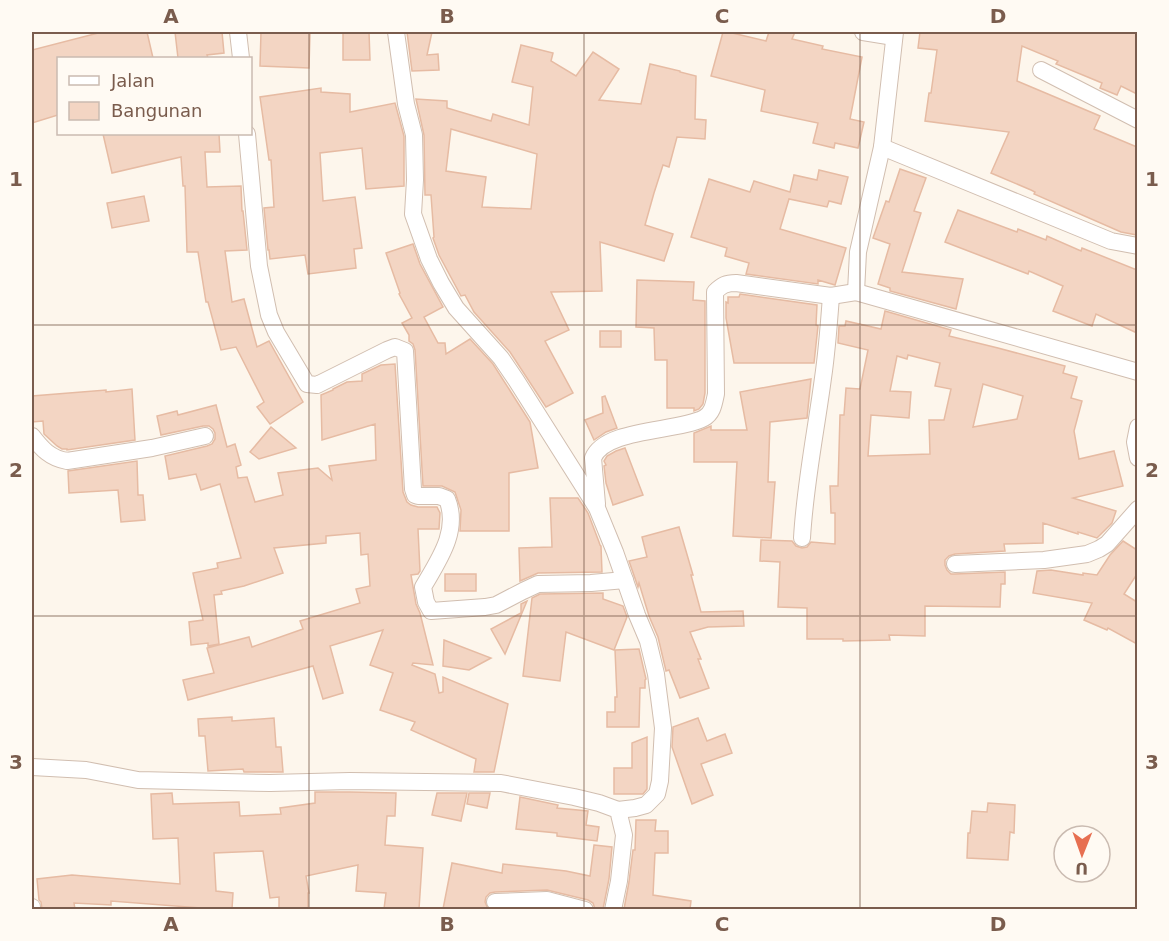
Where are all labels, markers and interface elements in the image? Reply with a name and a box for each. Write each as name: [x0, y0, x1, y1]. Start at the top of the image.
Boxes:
text: A: [163, 4, 179, 28]
text: B: [439, 4, 455, 28]
text: C: [715, 4, 729, 28]
text: D: [990, 4, 1006, 28]
legend: [57, 57, 252, 135]
text: Jalan: [110, 70, 155, 91]
text: Bangunan: [111, 100, 202, 121]
text: 1: [9, 167, 23, 191]
text: 1: [1145, 167, 1159, 191]
text: 2: [9, 458, 23, 482]
text: 2: [1145, 458, 1159, 482]
text: 3: [9, 750, 23, 774]
text: 3: [1145, 750, 1159, 774]
north arrow: [1052, 824, 1112, 884]
text: U: [1075, 859, 1088, 878]
text: A: [163, 912, 179, 936]
text: B: [439, 912, 455, 936]
text: C: [715, 912, 729, 936]
text: D: [990, 912, 1006, 936]

